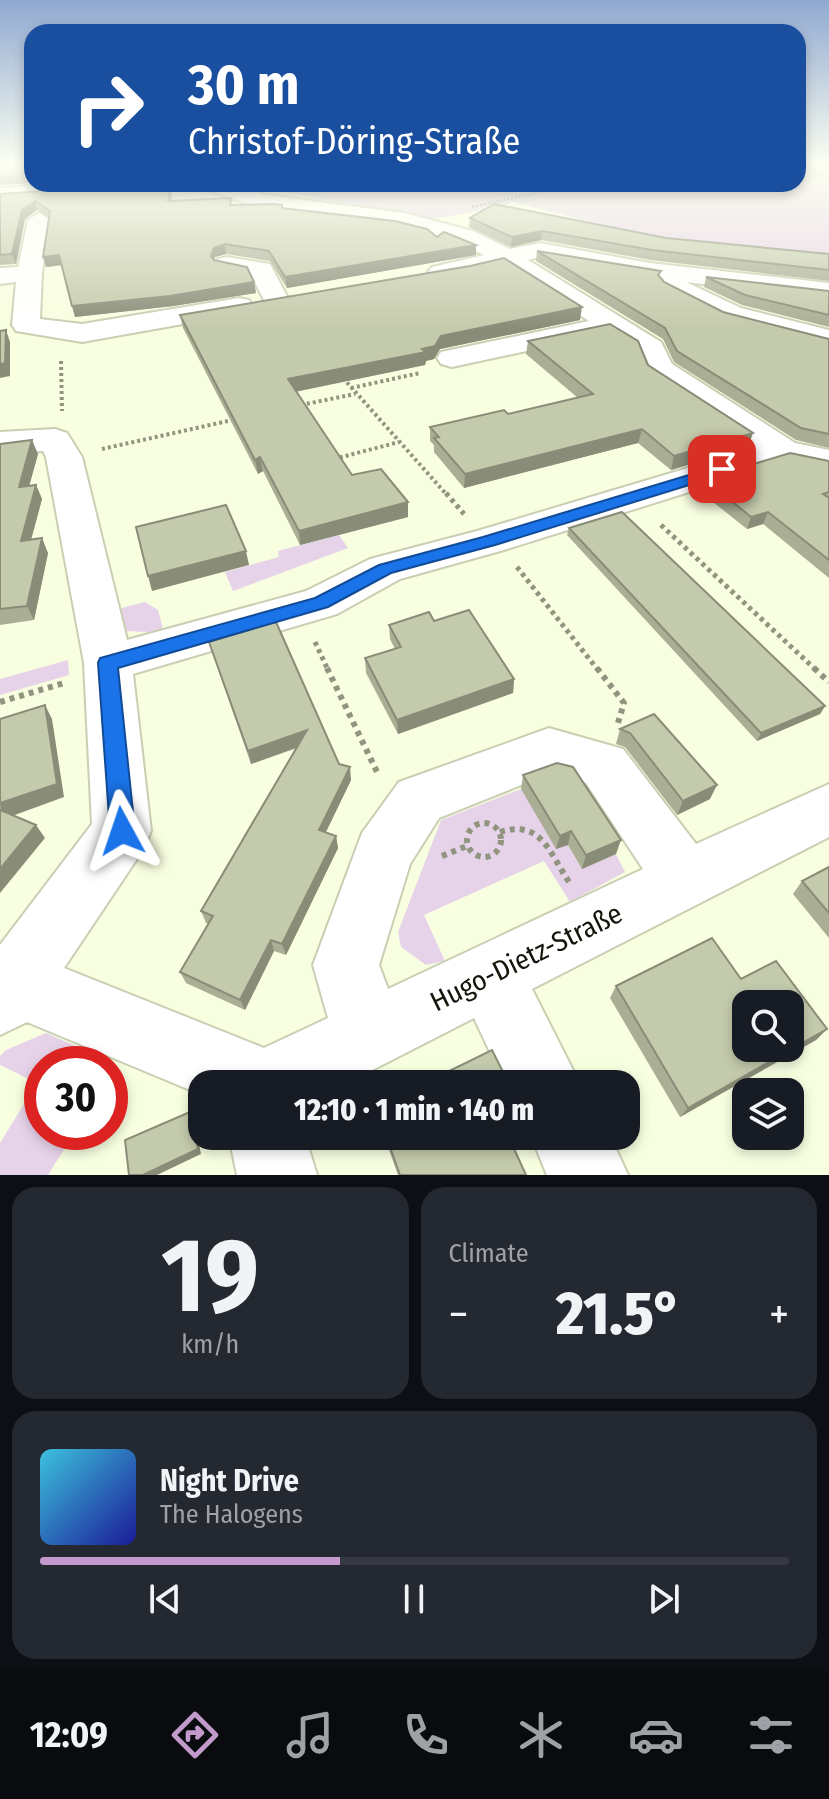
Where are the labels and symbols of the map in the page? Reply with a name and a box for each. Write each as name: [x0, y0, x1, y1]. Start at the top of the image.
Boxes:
pin: [688, 435, 756, 503]
position arrow: [80, 789, 164, 873]
street label: Hugo-Dietz-Straße: [425, 897, 628, 1018]
speed limit sign: 30: [24, 1046, 128, 1150]

